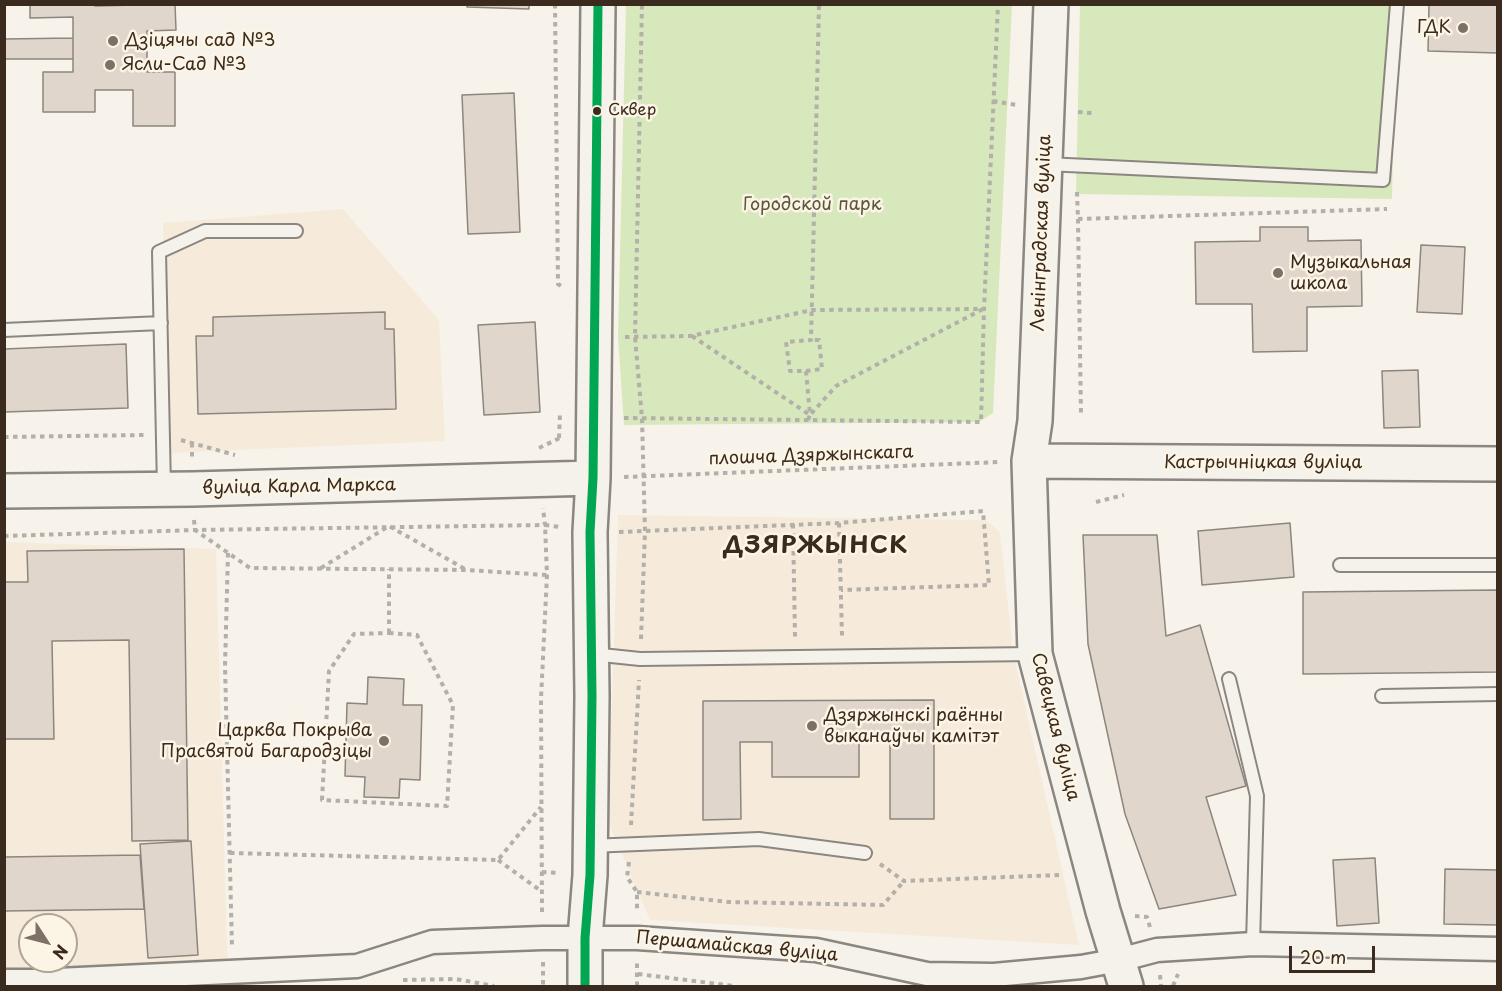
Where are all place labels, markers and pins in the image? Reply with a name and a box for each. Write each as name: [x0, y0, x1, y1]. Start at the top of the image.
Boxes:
place label: ГДК: [1417, 17, 1451, 39]
marker: ГДК: [1456, 21, 1470, 35]
place label: Дзіцячы сад №3: [125, 30, 275, 52]
marker: Дзіцячы сад №3: [106, 34, 120, 48]
place label: Ясли-Сад №3: [122, 54, 246, 76]
marker: Ясли-Сад №3: [103, 58, 117, 72]
place label: Сквер: [608, 101, 656, 121]
marker: Сквер: [591, 105, 603, 117]
place label: Музыкальная школа: [1290, 252, 1412, 294]
marker: Музыкальная школа: [1271, 266, 1285, 280]
place label: Дзяржынскі раённы выканаўчы камітэт: [824, 705, 1003, 748]
marker: Дзяржынскі раённы выканаўчы камітэт: [805, 719, 819, 733]
place label: Царква Покрыва Прасвятой Багародзіцы: [161, 720, 372, 762]
marker: Царква Покрыва Прасвятой Багародзіцы: [377, 734, 391, 748]

